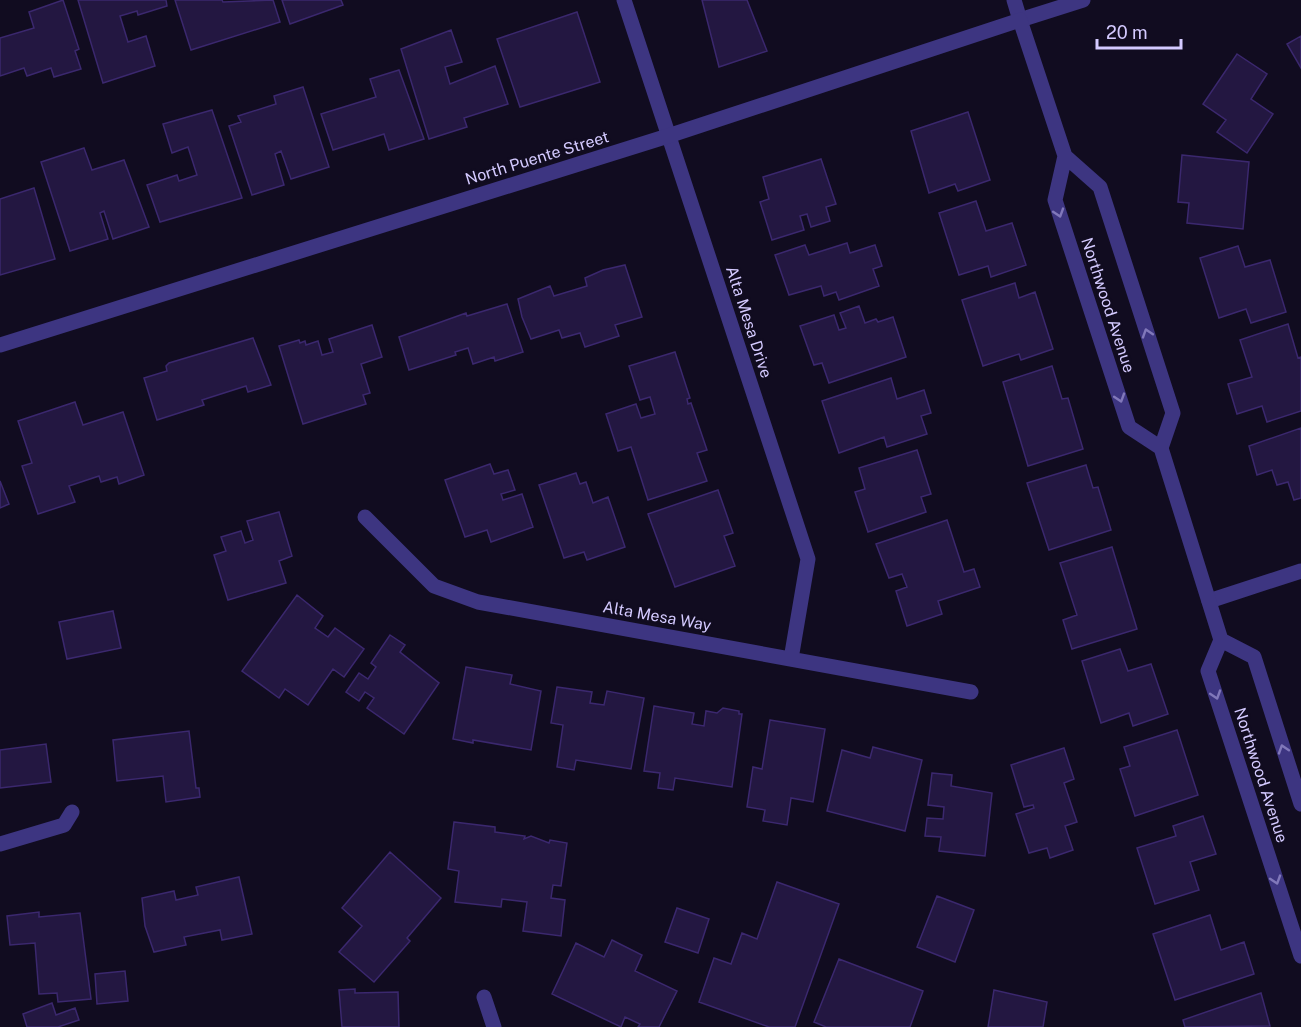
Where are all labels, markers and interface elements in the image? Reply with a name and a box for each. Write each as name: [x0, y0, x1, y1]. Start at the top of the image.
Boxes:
scale bar: [1097, 12, 1181, 50]
text: 20 m: [1106, 22, 1148, 43]
street label: North Puente Street: [463, 127, 611, 189]
one-way arrow: [1052, 207, 1064, 218]
street label: Northwood Avenue: [1077, 235, 1139, 375]
street label: Alta Mesa Drive: [722, 264, 776, 380]
one-way arrow: [1142, 328, 1155, 339]
one-way arrow: [1113, 392, 1125, 403]
street label: Alta Mesa Way: [601, 597, 713, 635]
one-way arrow: [1209, 689, 1221, 700]
street label: Northwood Avenue: [1230, 705, 1292, 845]
one-way arrow: [1278, 744, 1290, 754]
one-way arrow: [1269, 874, 1282, 885]

